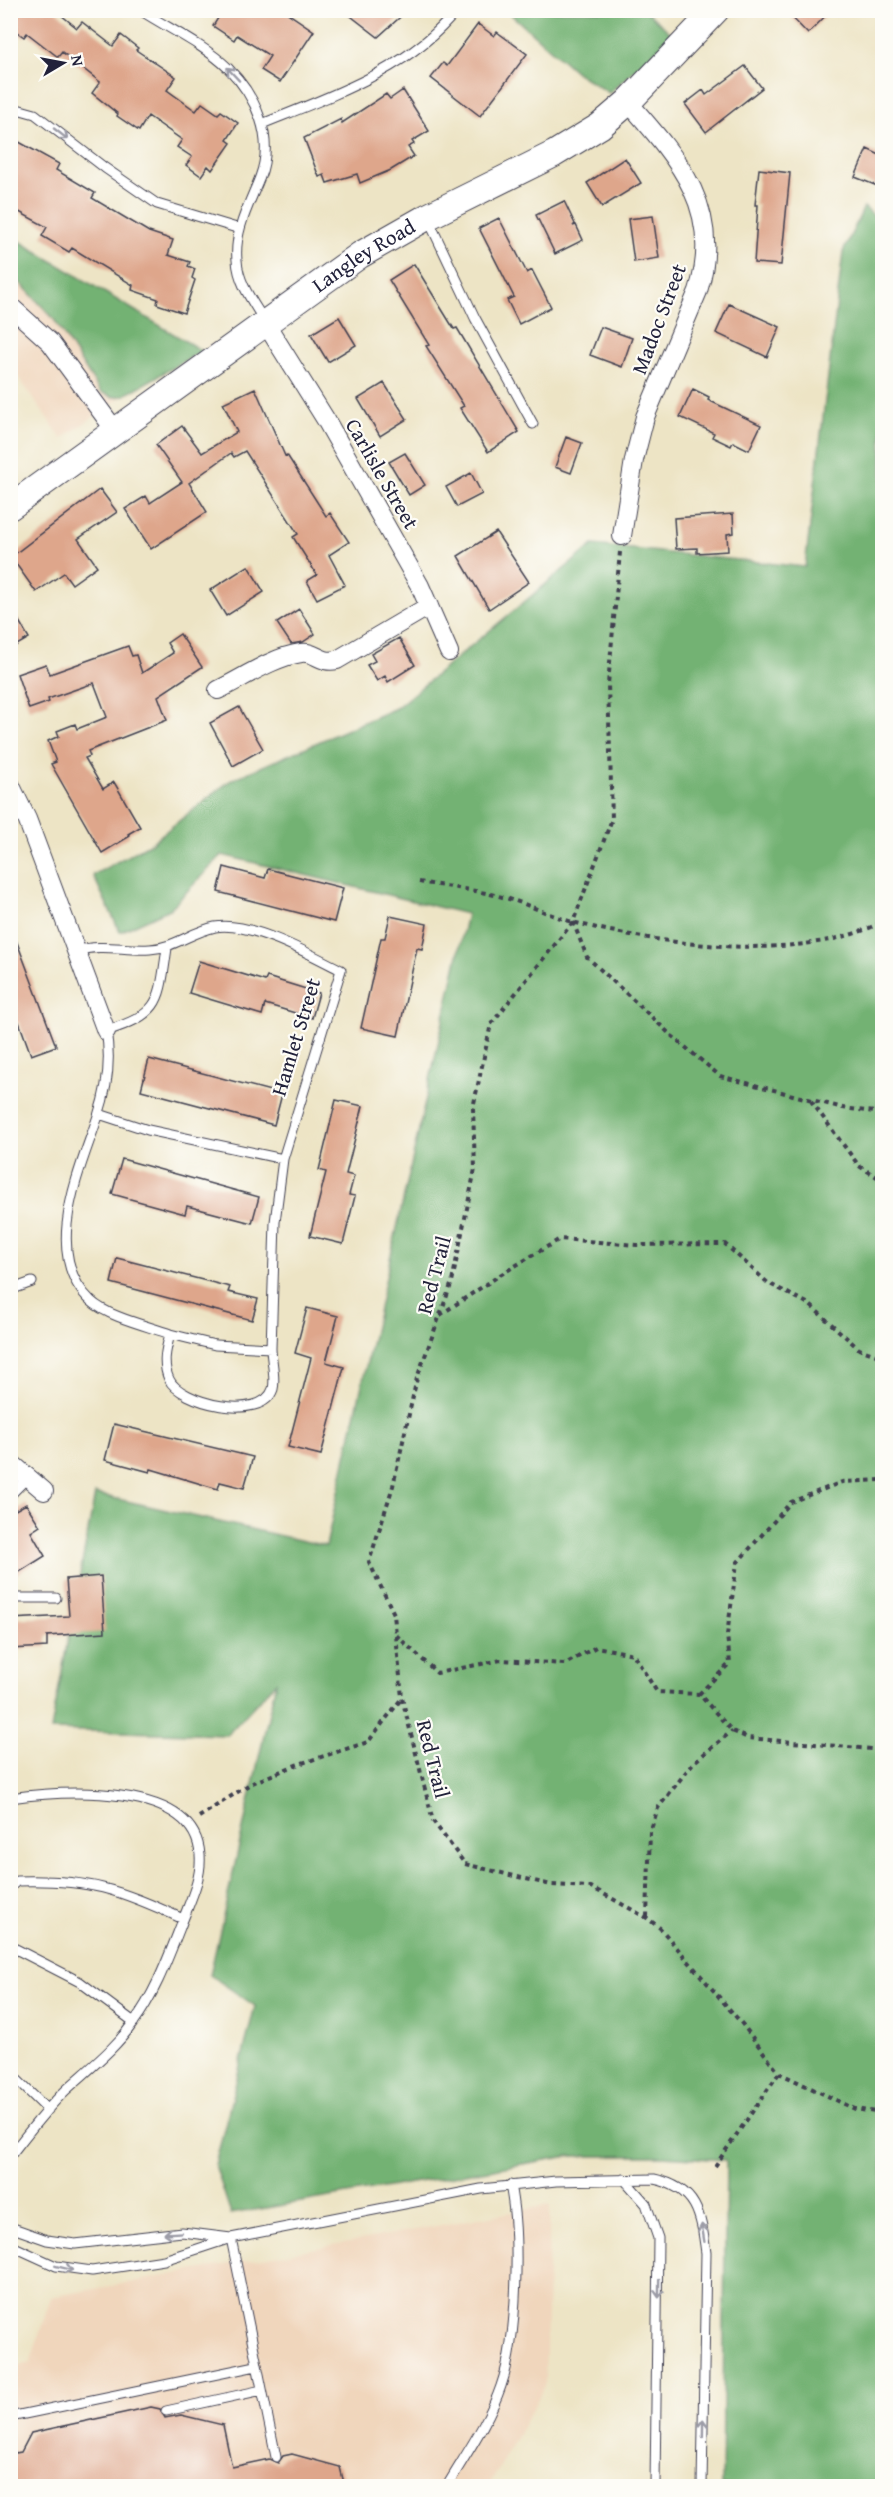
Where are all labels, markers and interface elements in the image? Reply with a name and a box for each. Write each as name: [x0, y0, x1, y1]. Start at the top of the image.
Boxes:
north arrow: [33, 33, 93, 93]
text: N: [65, 53, 91, 68]
one-way arrow: [226, 67, 240, 82]
one-way arrow: [53, 128, 69, 141]
street label: Langley Road: [305, 210, 421, 300]
street label: Madoc Street: [623, 259, 694, 379]
street label: Carlisle Street: [338, 412, 427, 536]
street label: Hamlet Street: [263, 973, 328, 1100]
street label: Red Trail: [408, 1232, 459, 1317]
street label: Red Trail: [409, 1716, 458, 1801]
one-way arrow: [698, 2224, 709, 2244]
one-way arrow: [164, 2227, 184, 2238]
one-way arrow: [54, 2262, 73, 2274]
one-way arrow: [653, 2279, 665, 2299]
one-way arrow: [697, 2419, 709, 2439]

